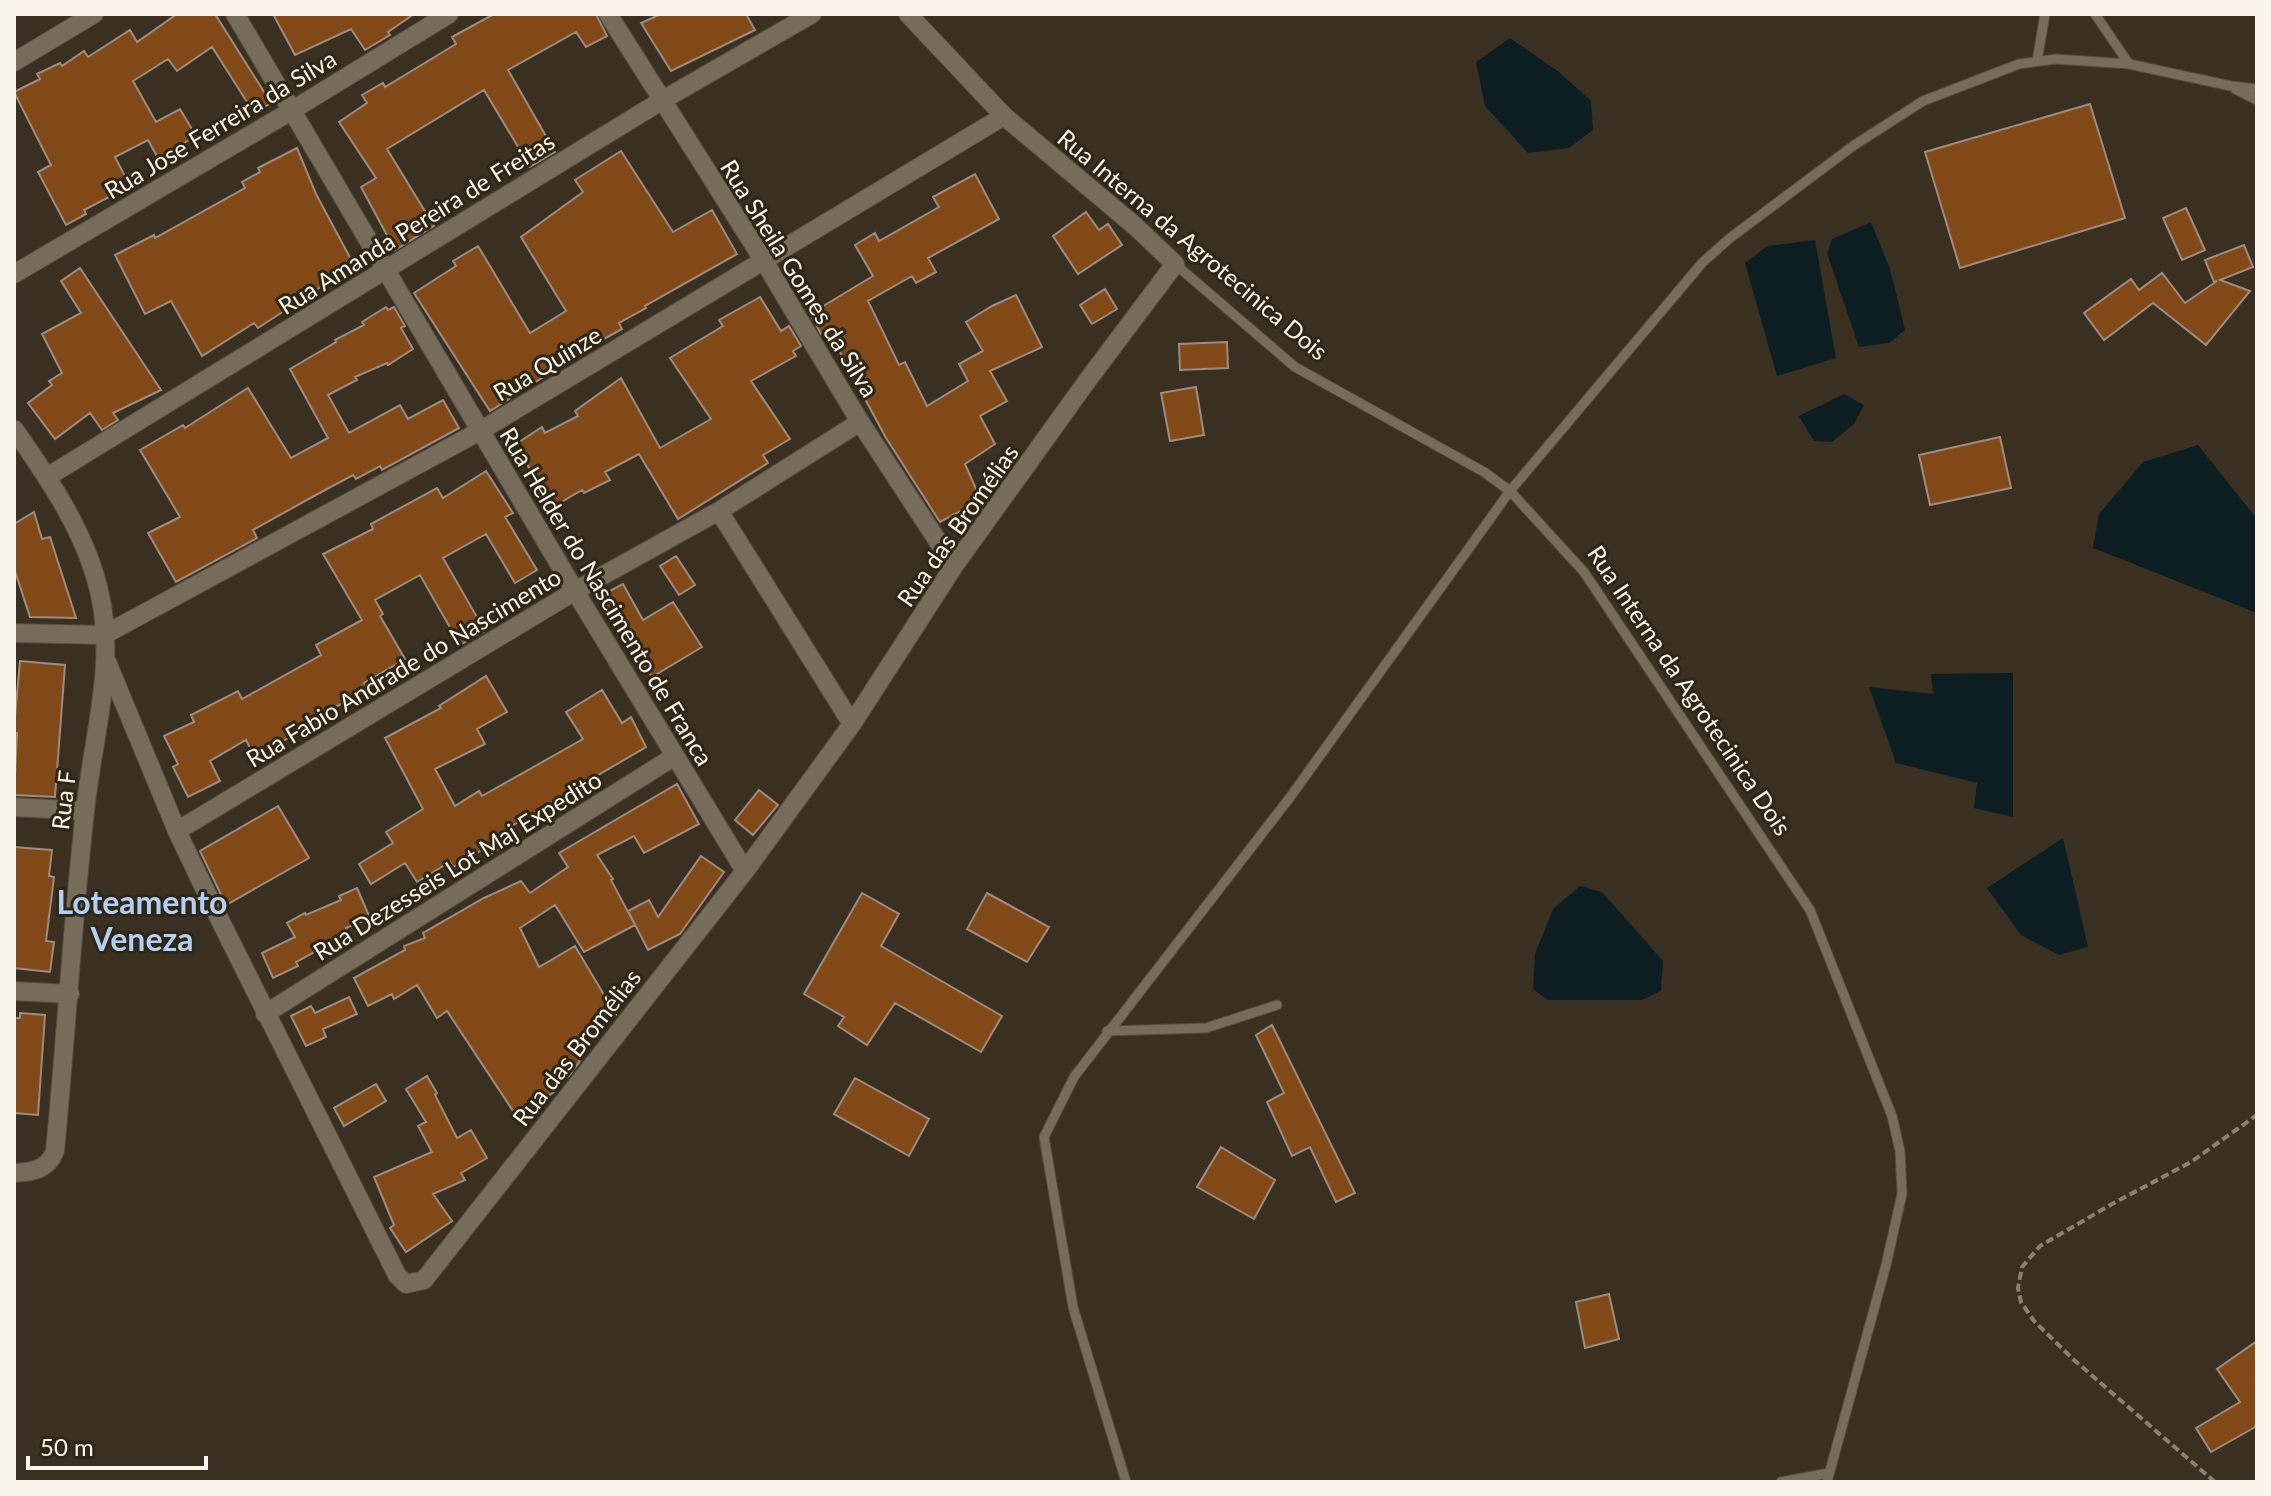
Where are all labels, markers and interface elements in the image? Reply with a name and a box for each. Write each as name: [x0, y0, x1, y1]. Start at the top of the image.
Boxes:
street label: Rua Jose Ferreira da Silva: [99, 43, 341, 205]
street label: Rua Interna da Agrotecinica Dois: [1052, 123, 1334, 365]
street label: Rua Amanda Pereira de Freitas: [273, 126, 559, 320]
street label: Rua Sheila Gomes da Silva: [715, 154, 885, 402]
street label: Rua Quinze: [488, 319, 606, 407]
street label: Rua Helder do Nascimento de Franca: [494, 422, 720, 770]
street label: Rua das Bromélias: [890, 438, 1024, 612]
street label: Rua Interna da Agrotecinica Dois: [1582, 540, 1798, 840]
street label: Rua Fabio Andrade do Nascimento: [240, 561, 566, 773]
street label: Rua Dezesseis Lot Maj Expedito: [308, 764, 606, 966]
street label: Rua F: [45, 769, 81, 831]
district label: Loteamento Veneza: [57, 882, 227, 958]
street label: Rua das Bromélias: [506, 963, 646, 1131]
scale bar: [28, 1420, 206, 1470]
text: 50 m: [40, 1432, 94, 1461]

